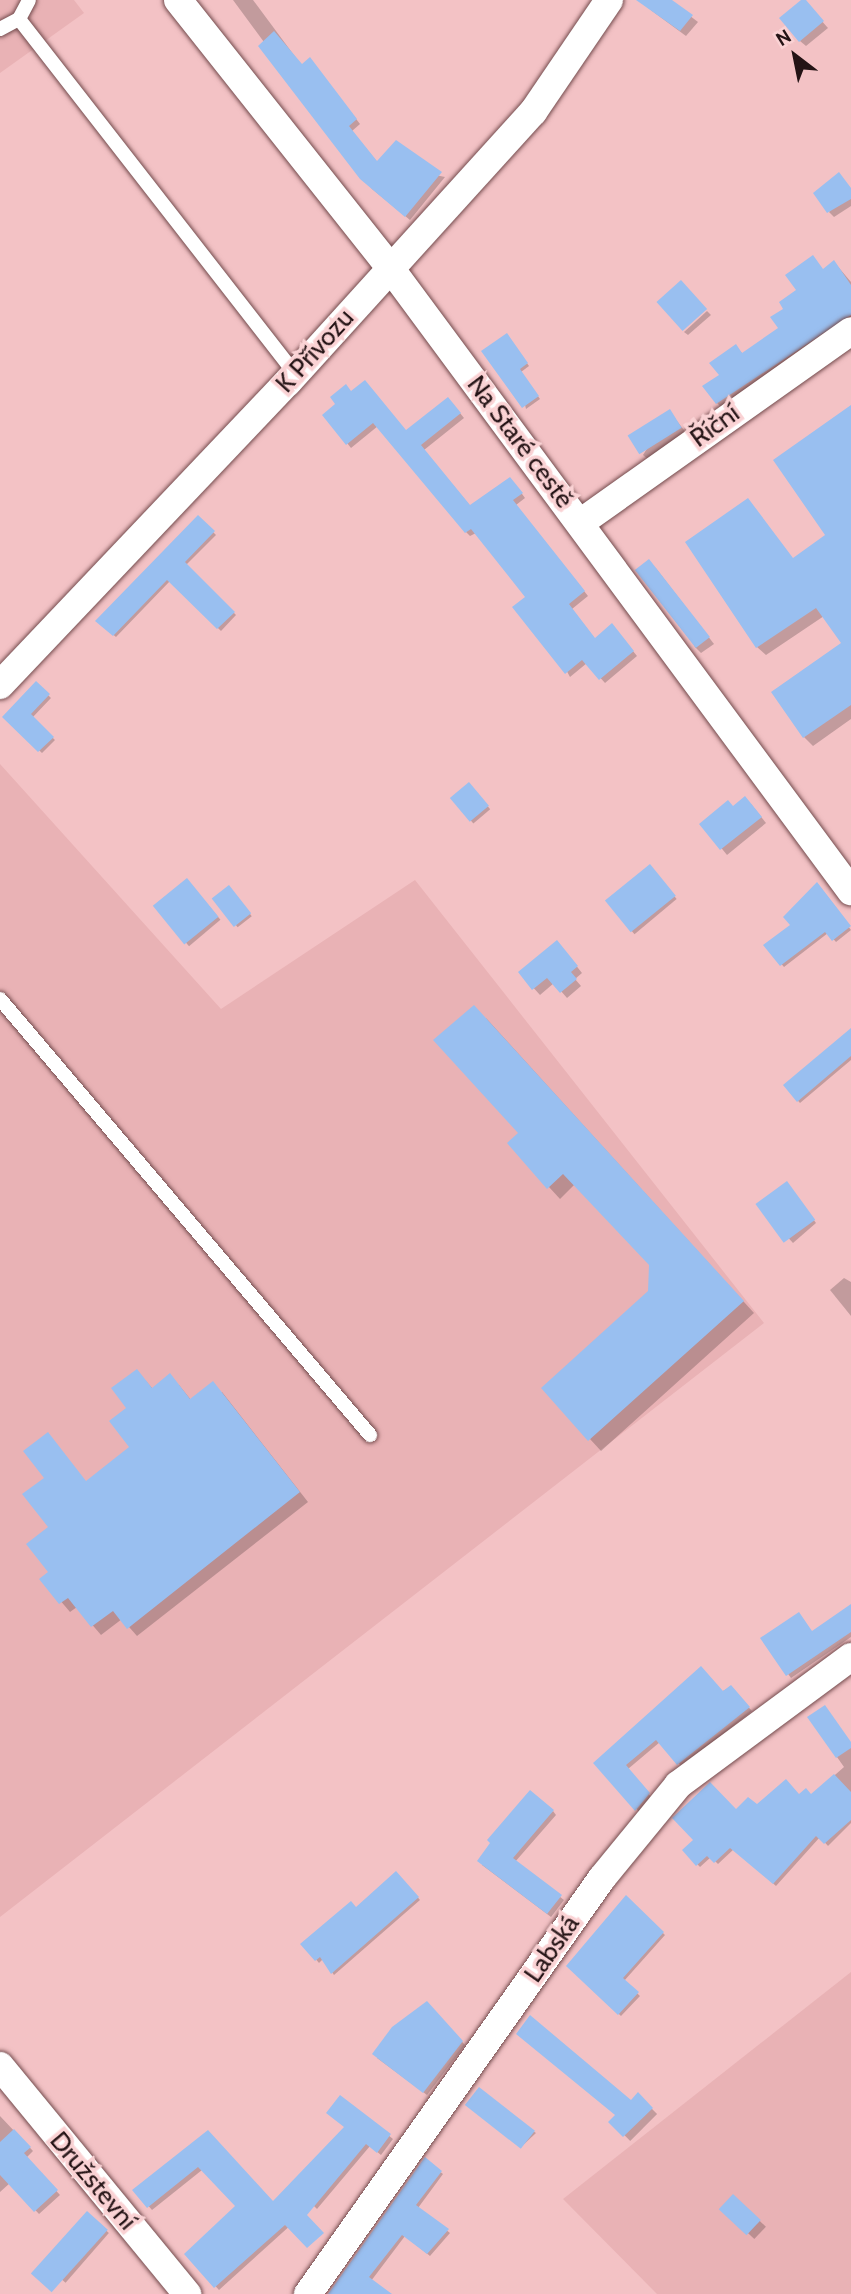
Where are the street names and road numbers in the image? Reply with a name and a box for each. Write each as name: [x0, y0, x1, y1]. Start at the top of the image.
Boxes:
street label: K Přívozu: [269, 303, 361, 399]
street label: Na Staré cestě: [460, 370, 580, 514]
street label: Říční: [684, 398, 746, 454]
street label: Labská: [518, 1909, 586, 1989]
street label: Družstevní: [43, 2126, 143, 2236]

